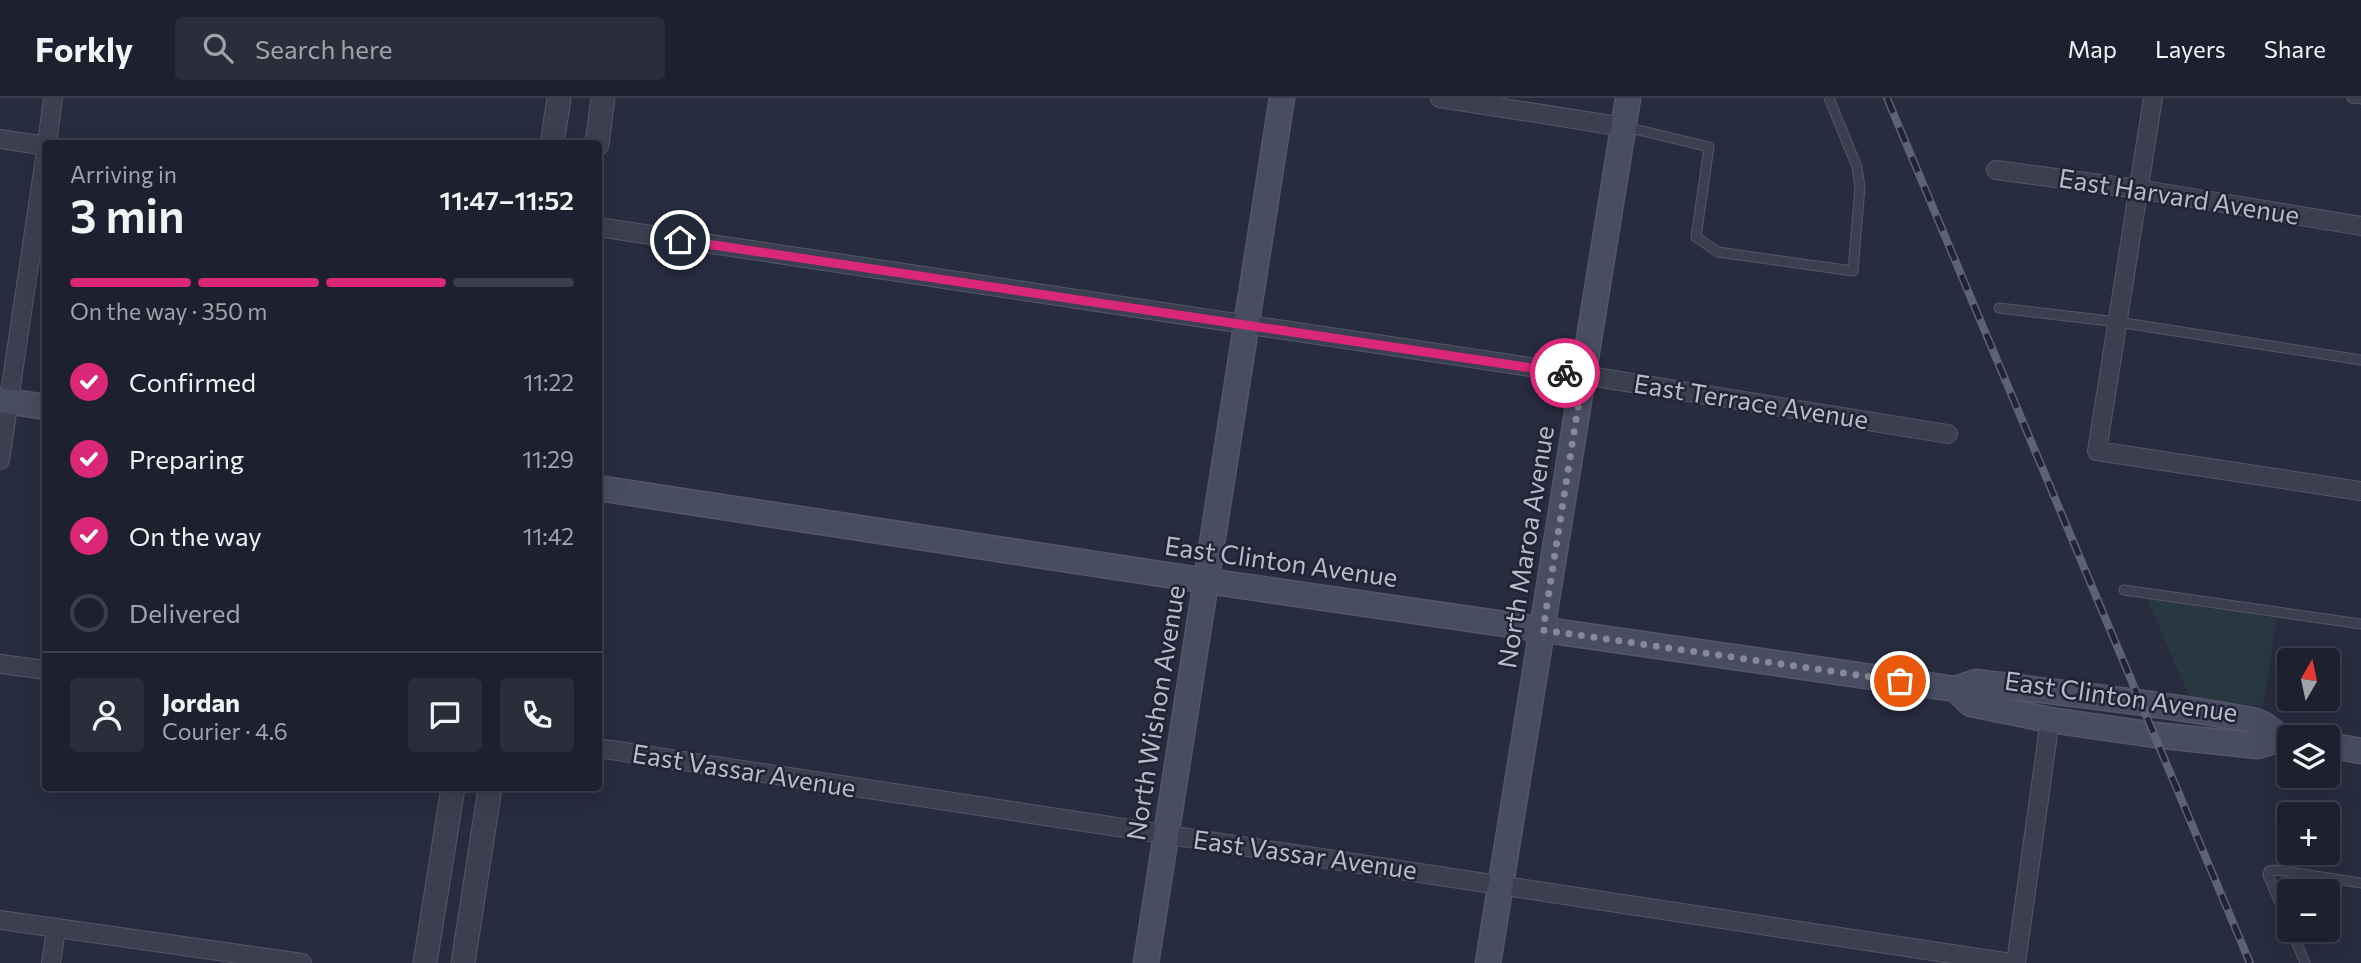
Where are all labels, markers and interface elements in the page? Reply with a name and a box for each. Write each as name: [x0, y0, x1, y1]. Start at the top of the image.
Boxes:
search box: [175, 17, 665, 80]
text: Forkly: [35, 28, 133, 69]
icon: search: [199, 29, 237, 67]
text: Search here: [255, 33, 393, 64]
text: Map: [2068, 34, 2117, 63]
text: Layers: [2155, 34, 2226, 63]
text: Share: [2264, 34, 2326, 63]
text: Arriving in: [70, 160, 177, 188]
street label: East Harvard Avenue: [2057, 161, 2302, 230]
text: 11:47–11:52: [440, 184, 574, 215]
text: 3 min: [70, 186, 185, 242]
pin: [650, 210, 710, 270]
icon: home: [661, 221, 699, 259]
text: On the way · 350 m: [70, 297, 267, 325]
courier: [1530, 338, 1600, 408]
icon: bike: [1546, 354, 1584, 392]
icon: check: [70, 363, 108, 401]
text: Confirmed: [129, 366, 256, 397]
street label: East Terrace Avenue: [1632, 367, 1871, 434]
text: 11:22: [523, 368, 574, 396]
street label: North Maroa Avenue: [1490, 423, 1559, 670]
icon: check: [70, 440, 108, 478]
text: Preparing: [129, 443, 244, 474]
text: 11:29: [522, 445, 574, 473]
icon: check: [70, 517, 108, 555]
text: On the way: [129, 520, 262, 551]
text: 11:42: [523, 522, 574, 550]
street label: East Clinton Avenue: [1163, 529, 1400, 592]
street label: North Wishon Avenue: [1119, 583, 1190, 843]
text: Delivered: [129, 597, 240, 628]
north arrow: [2277, 648, 2340, 710]
map controls: [2277, 648, 2340, 942]
pin: [1870, 651, 1930, 711]
icon: bag: [1881, 662, 1919, 700]
street label: East Clinton Avenue: [2003, 664, 2240, 727]
button: person: [70, 678, 144, 752]
button: chat: [408, 678, 482, 752]
button: phone: [500, 678, 574, 752]
text: Jordan: [162, 686, 240, 717]
text: Courier · 4.6: [162, 717, 288, 745]
button: layers: [2277, 725, 2340, 788]
street label: East Vassar Avenue: [630, 737, 858, 802]
button: +: [2277, 802, 2340, 865]
street label: East Vassar Avenue: [1191, 822, 1419, 885]
button: −: [2277, 879, 2340, 942]

